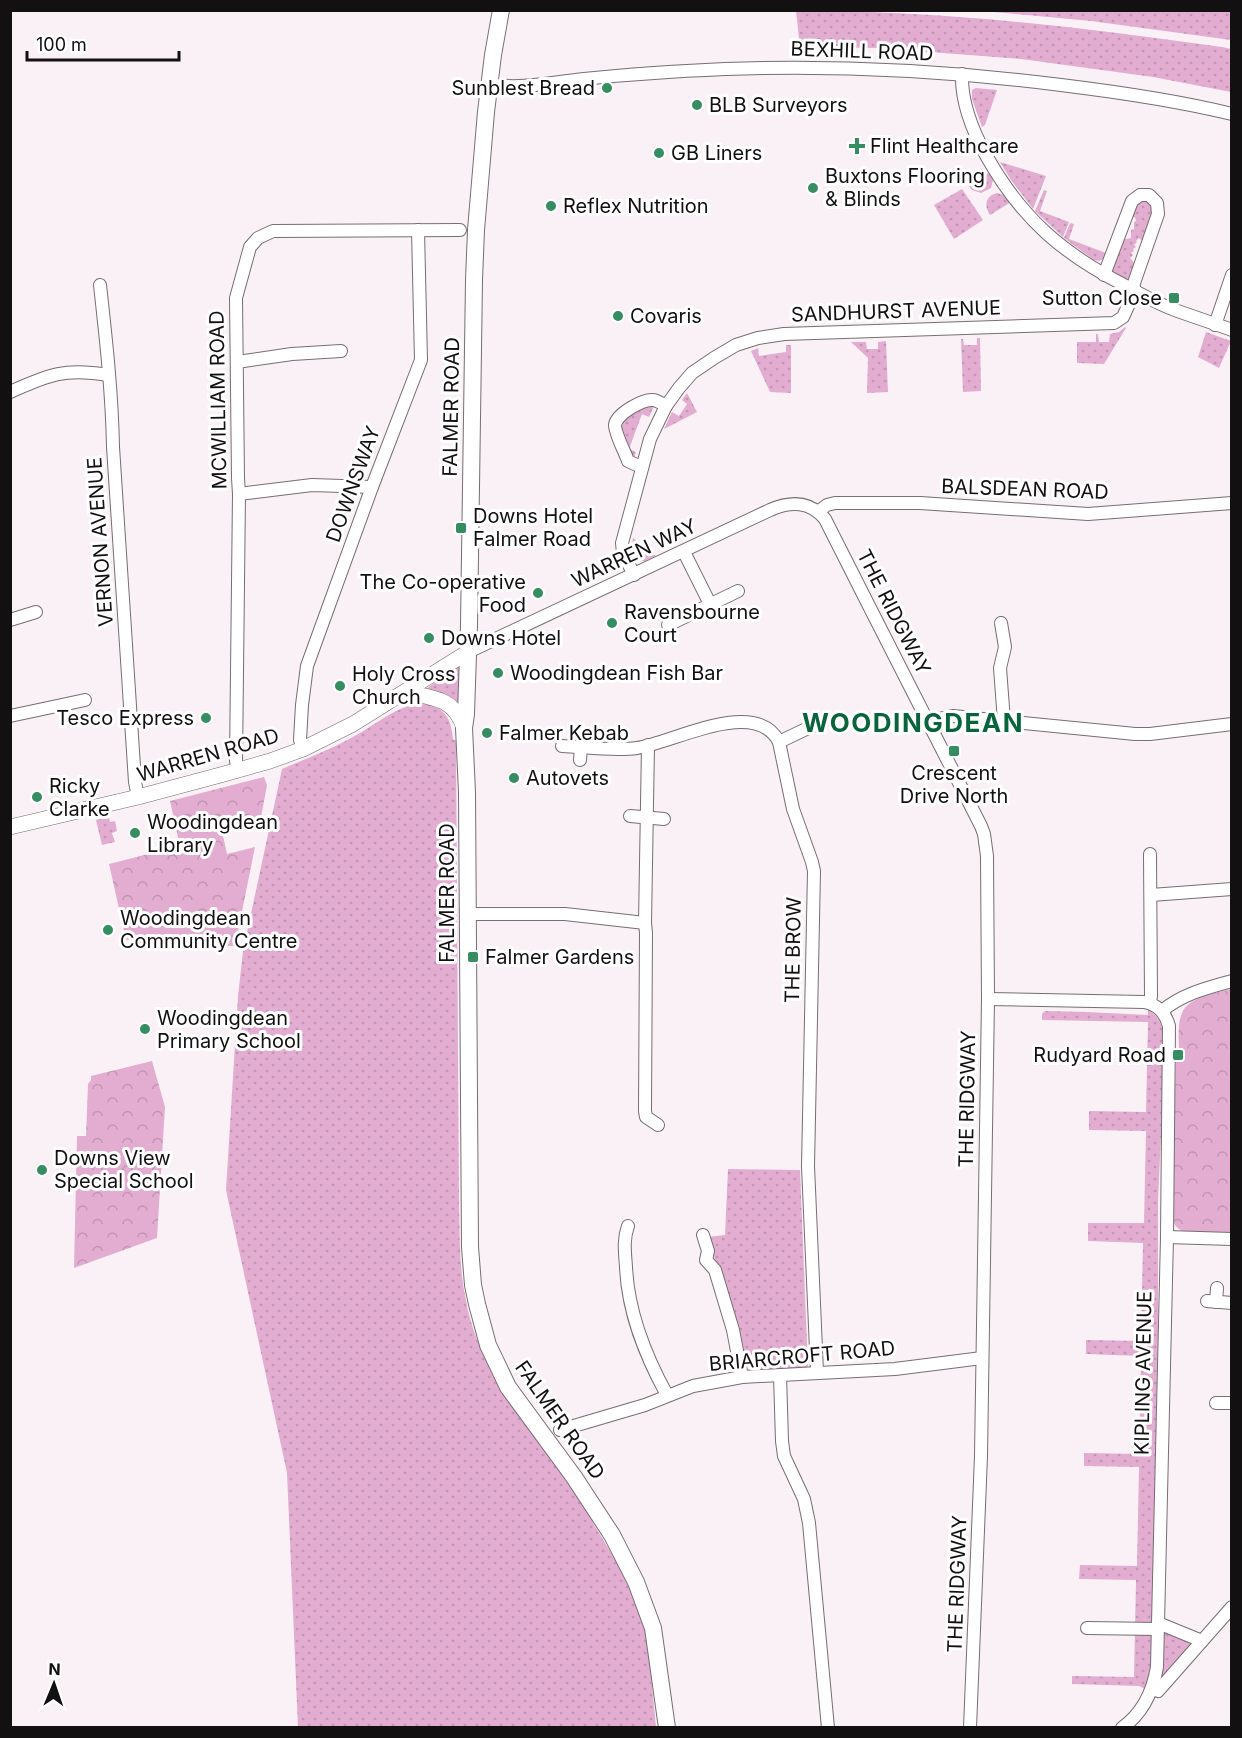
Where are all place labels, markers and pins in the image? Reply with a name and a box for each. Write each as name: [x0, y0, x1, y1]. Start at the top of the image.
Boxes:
place label: Sunblest Bread: [451, 76, 595, 100]
marker: Sunblest Bread: [600, 81, 614, 95]
place label: BLB Surveyors: [709, 93, 848, 117]
marker: BLB Surveyors: [690, 98, 704, 112]
place label: Flint Healthcare: [870, 134, 1019, 158]
marker: Flint Healthcare: [848, 137, 866, 155]
place label: GB Liners: [671, 141, 762, 165]
marker: GB Liners: [652, 146, 666, 160]
place label: Buxtons Flooring & Blinds: [825, 164, 985, 211]
marker: Buxtons Flooring & Blinds: [806, 181, 820, 195]
place label: Reflex Nutrition: [563, 194, 709, 218]
marker: Reflex Nutrition: [544, 199, 558, 213]
place label: Sutton Close: [1042, 286, 1162, 310]
marker: Sutton Close: [1167, 291, 1181, 305]
place label: Covaris: [630, 304, 702, 328]
marker: Covaris: [611, 309, 625, 323]
place label: Downs Hotel Falmer Road: [473, 504, 593, 551]
marker: Downs Hotel Falmer Road: [454, 521, 468, 535]
place label: The Co-operative Food: [360, 570, 526, 617]
marker: The Co-operative Food: [531, 586, 545, 600]
place label: Ravensbourne Court: [624, 600, 760, 647]
marker: Ravensbourne Court: [605, 616, 619, 630]
place label: Downs Hotel: [441, 626, 561, 650]
marker: Downs Hotel: [422, 631, 436, 645]
place label: Woodingdean Fish Bar: [510, 661, 724, 685]
place label: Holy Cross Church: [352, 662, 456, 709]
marker: Woodingdean Fish Bar: [491, 666, 505, 680]
marker: Holy Cross Church: [333, 679, 347, 693]
place label: Tesco Express: [56, 706, 194, 730]
marker: Tesco Express: [199, 711, 213, 725]
place label: Falmer Kebab: [499, 721, 629, 745]
marker: Falmer Kebab: [480, 726, 494, 740]
marker: Crescent Drive North: [947, 744, 961, 758]
place label: Crescent Drive North: [900, 761, 1008, 808]
place label: Autovets: [526, 766, 609, 790]
marker: Autovets: [507, 771, 521, 785]
place label: Ricky Clarke: [49, 774, 110, 821]
marker: Ricky Clarke: [30, 790, 44, 804]
place label: Woodingdean Library: [147, 810, 278, 857]
marker: Woodingdean Library: [128, 826, 142, 840]
place label: Woodingdean Community Centre: [120, 906, 297, 953]
marker: Woodingdean Community Centre: [101, 923, 115, 937]
place label: Falmer Gardens: [485, 945, 634, 969]
marker: Falmer Gardens: [466, 950, 480, 964]
place label: Woodingdean Primary School: [157, 1006, 301, 1053]
marker: Woodingdean Primary School: [138, 1022, 152, 1036]
place label: Rudyard Road: [1033, 1043, 1166, 1067]
marker: Rudyard Road: [1171, 1048, 1185, 1062]
place label: Downs View Special School: [54, 1146, 194, 1193]
marker: Downs View Special School: [35, 1163, 49, 1177]

